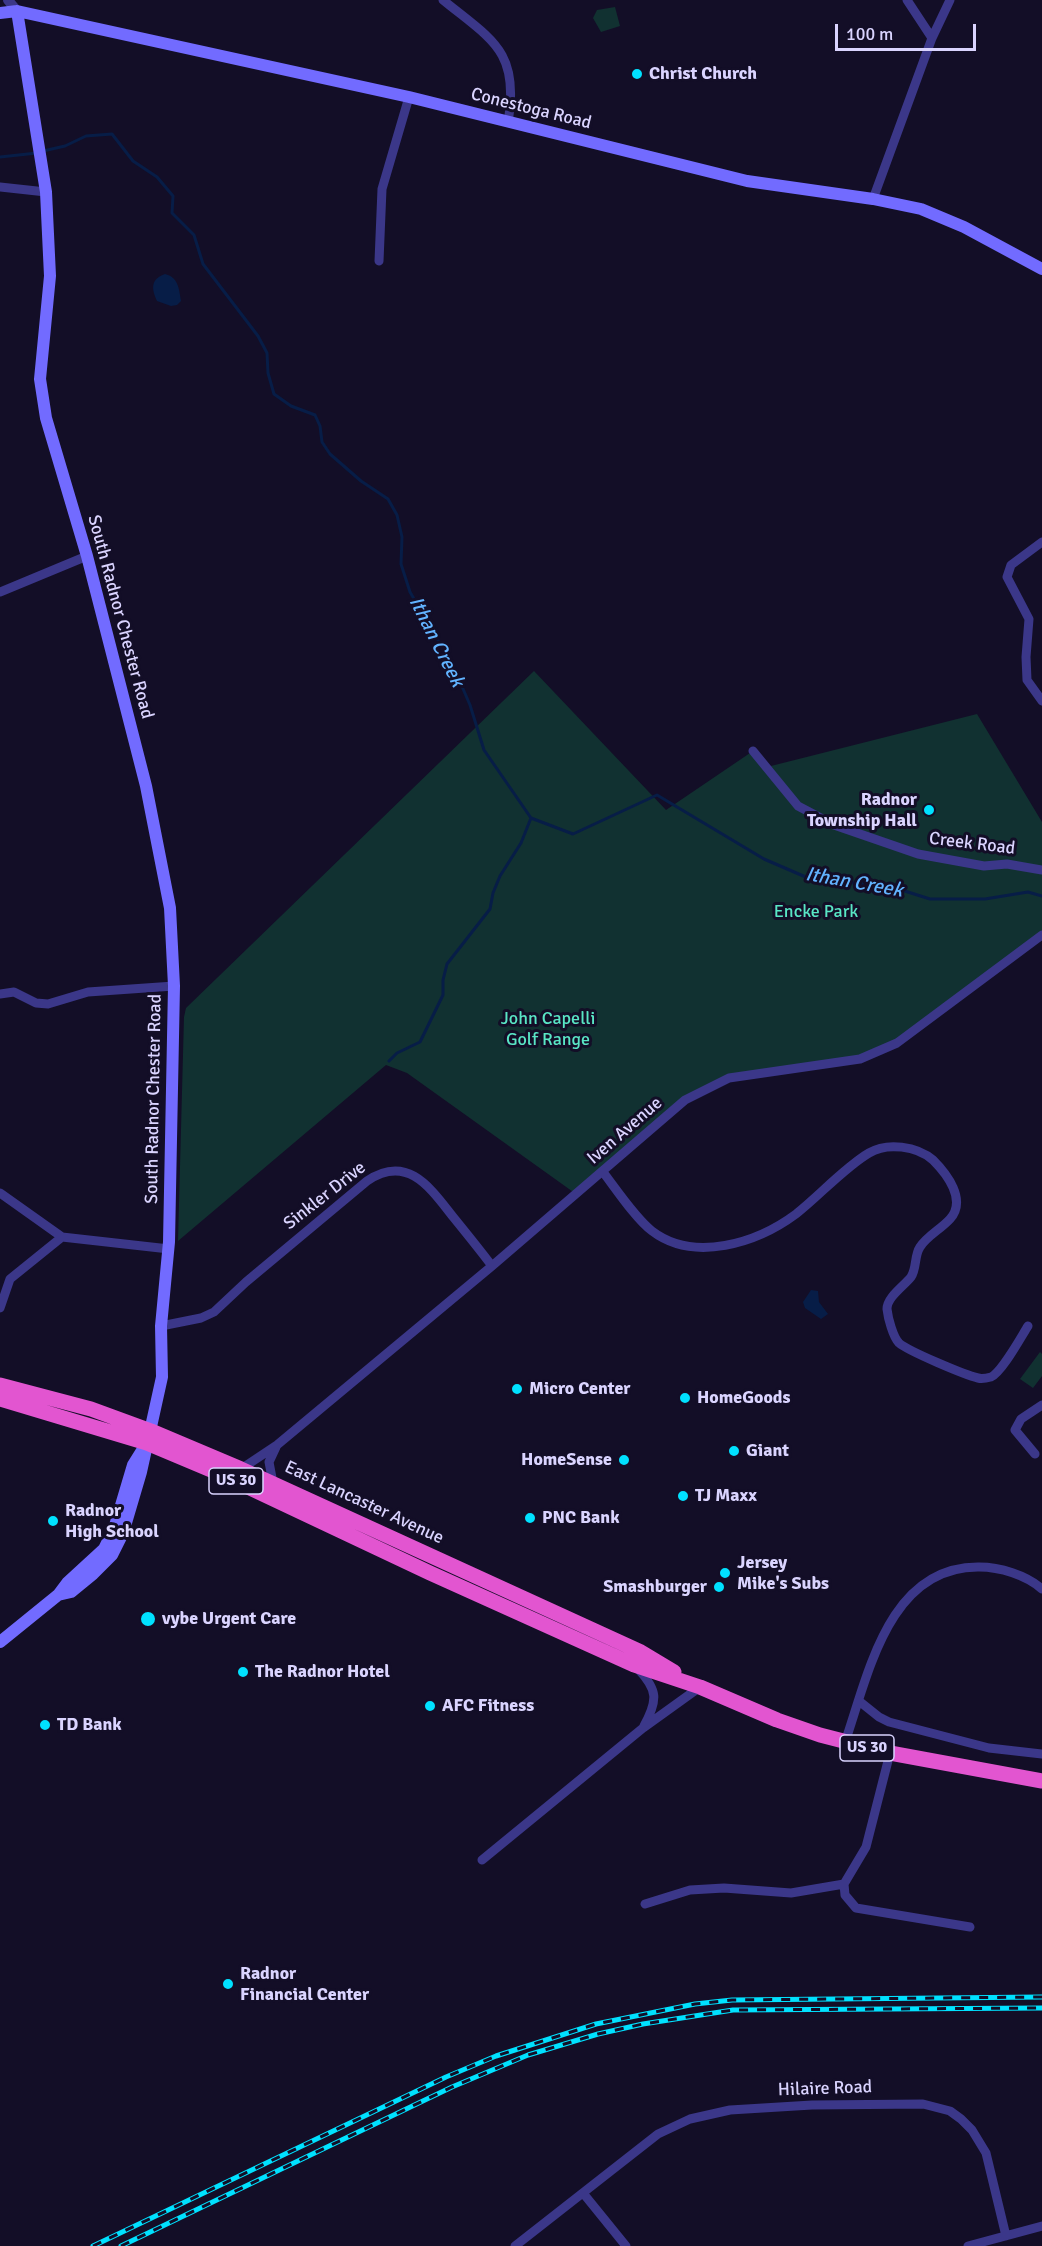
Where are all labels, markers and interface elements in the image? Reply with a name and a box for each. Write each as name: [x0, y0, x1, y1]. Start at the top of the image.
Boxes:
scale bar: [838, 12, 979, 50]
text: 100 m: [846, 23, 893, 45]
place label: Christ Church: [649, 63, 757, 85]
marker: Christ Church: [630, 67, 644, 81]
street label: Conestoga Road: [469, 84, 593, 134]
street label: South Radnor Chester Road: [82, 513, 158, 721]
water label: Ithan Creek: [403, 593, 469, 691]
place label: Radnor Township Hall: [807, 789, 917, 832]
marker: Radnor Township Hall: [922, 803, 936, 817]
street label: Creek Road: [928, 828, 1016, 860]
water label: Ithan Creek: [803, 863, 905, 903]
park label: Encke Park: [774, 901, 858, 923]
street label: South Radnor Chester Road: [141, 994, 167, 1204]
park label: John Capelli Golf Range: [501, 1008, 595, 1050]
street label: Iven Avenue: [583, 1093, 667, 1169]
street label: Sinkler Drive: [280, 1157, 370, 1235]
place label: Micro Center: [529, 1378, 630, 1400]
marker: Micro Center: [510, 1382, 524, 1396]
place label: HomeGoods: [697, 1387, 790, 1409]
marker: HomeGoods: [678, 1391, 692, 1405]
place label: Giant: [746, 1440, 789, 1462]
marker: Giant: [727, 1444, 741, 1458]
place label: HomeSense: [521, 1449, 612, 1471]
marker: HomeSense: [617, 1453, 631, 1467]
street label: East Lancaster Avenue: [281, 1457, 447, 1549]
road number: US 30: [209, 1468, 263, 1494]
place label: TJ Maxx: [695, 1485, 757, 1507]
marker: TJ Maxx: [676, 1489, 690, 1503]
place label: Radnor High School: [65, 1500, 159, 1543]
place label: PNC Bank: [542, 1507, 620, 1529]
marker: PNC Bank: [523, 1511, 537, 1525]
marker: Radnor High School: [46, 1514, 60, 1528]
place label: Jersey Mike's Subs: [737, 1552, 829, 1594]
marker: Jersey Mike's Subs: [718, 1566, 732, 1580]
place label: Smashburger: [603, 1576, 707, 1598]
marker: Smashburger: [712, 1580, 726, 1594]
place label: vybe Urgent Care: [162, 1608, 296, 1630]
marker: vybe Urgent Care: [139, 1610, 157, 1628]
place label: The Radnor Hotel: [255, 1661, 390, 1683]
marker: The Radnor Hotel: [236, 1665, 250, 1679]
place label: AFC Fitness: [442, 1695, 534, 1717]
marker: AFC Fitness: [423, 1699, 437, 1713]
place label: TD Bank: [57, 1714, 122, 1736]
marker: TD Bank: [38, 1718, 52, 1732]
road number: US 30: [840, 1735, 894, 1761]
place label: Radnor Financial Center: [240, 1963, 369, 2006]
marker: Radnor Financial Center: [221, 1977, 235, 1991]
street label: Hilaire Road: [778, 2077, 872, 2101]

